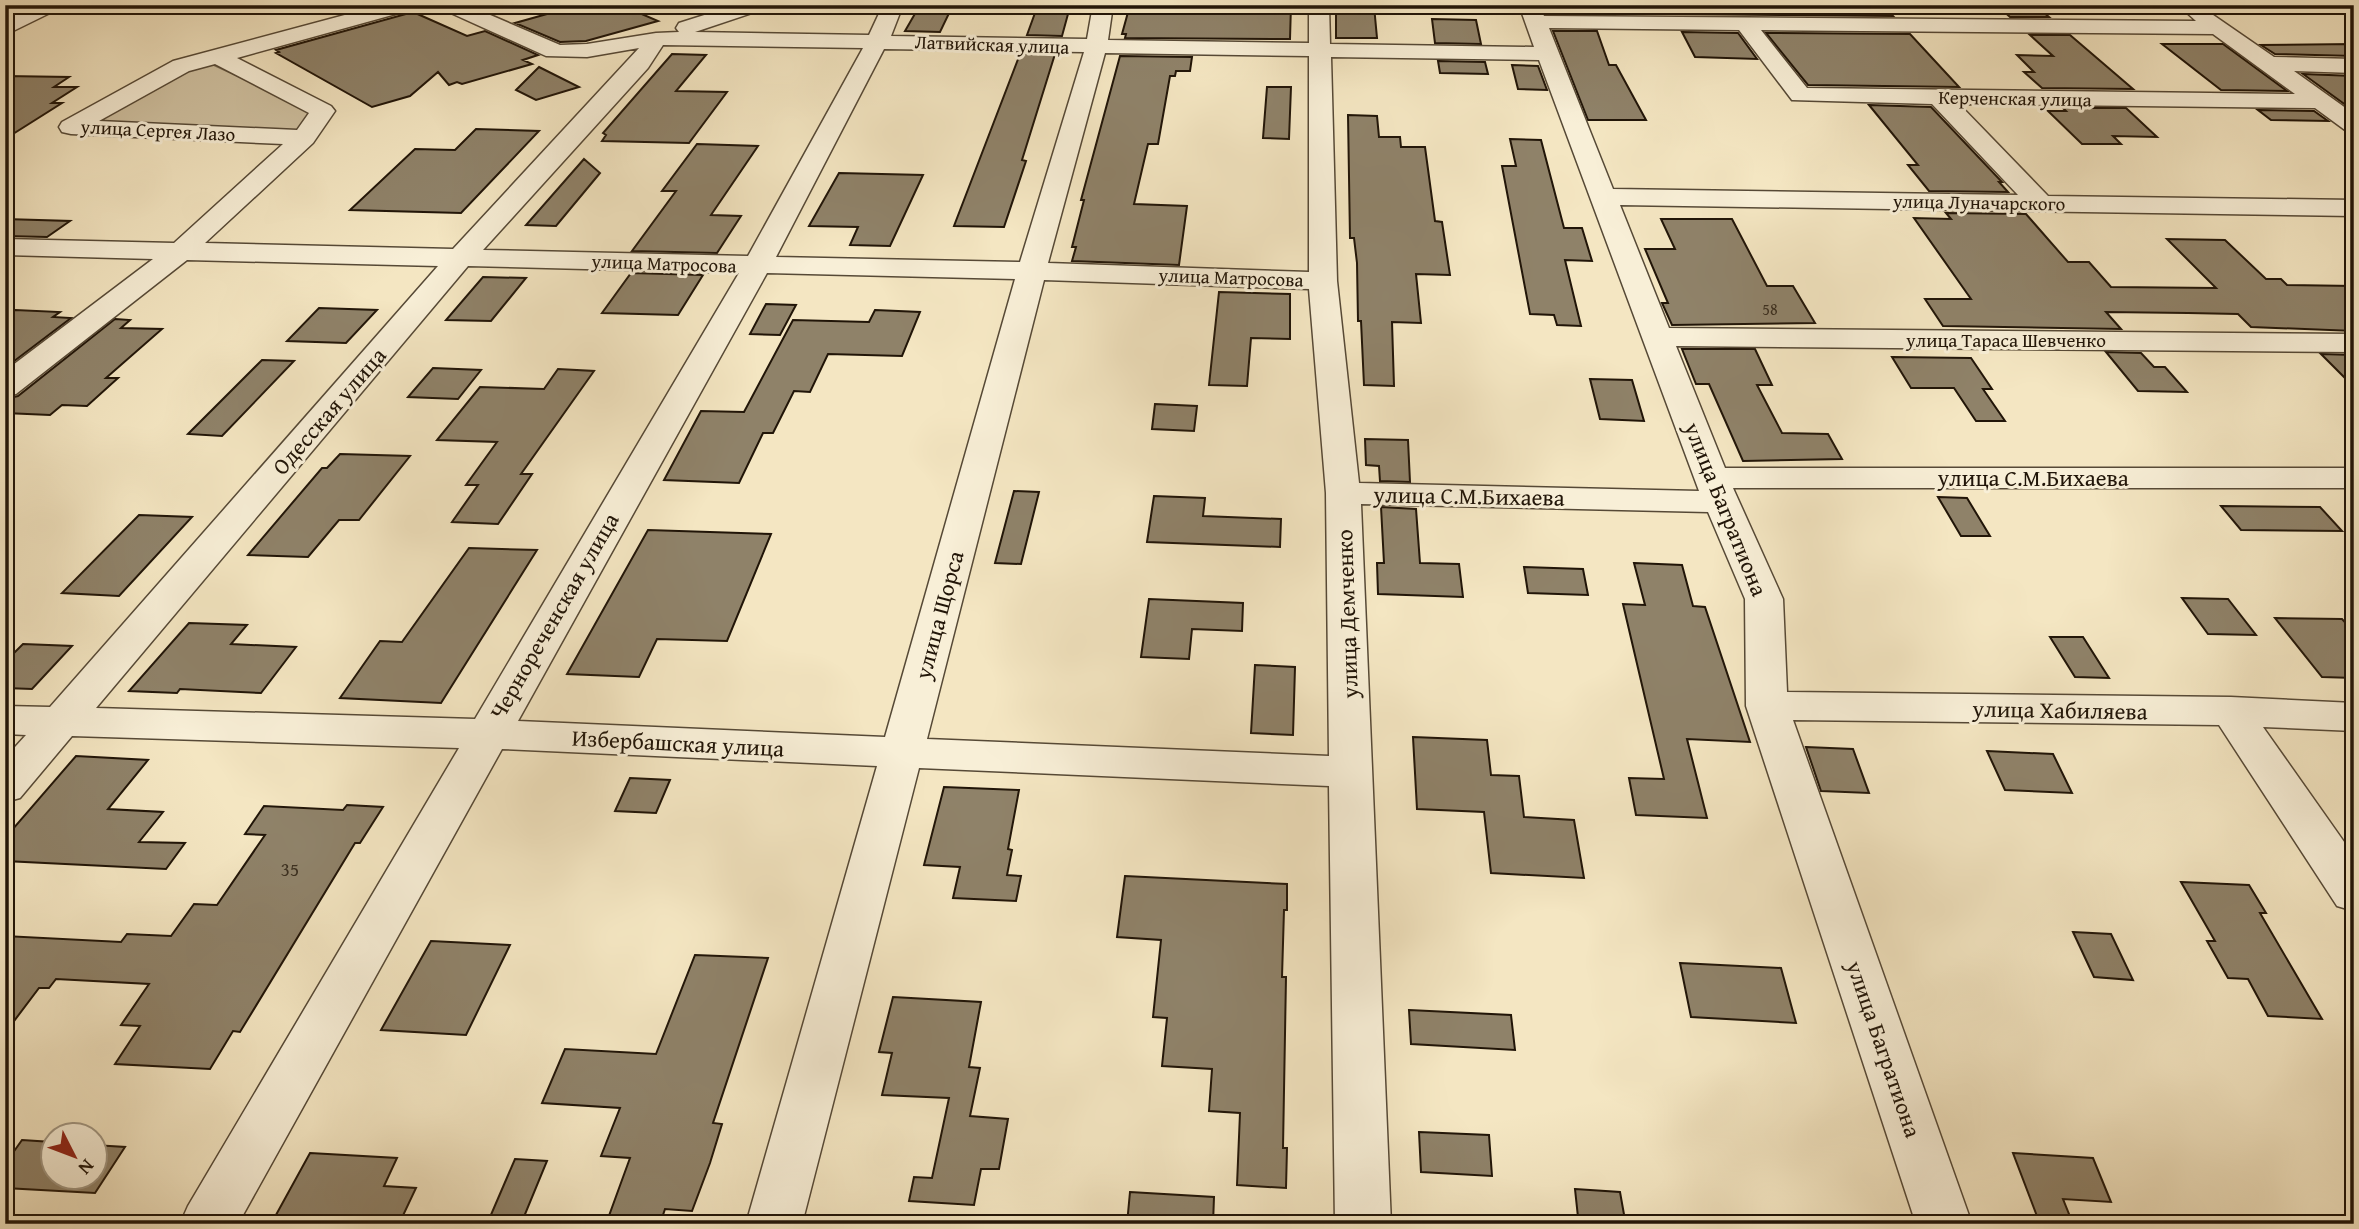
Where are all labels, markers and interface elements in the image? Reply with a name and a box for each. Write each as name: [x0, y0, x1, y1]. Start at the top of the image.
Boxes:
street label: Латвийская улица: [914, 27, 1070, 61]
street label: Керченская улица: [1938, 83, 2092, 113]
street label: улица Сергея Лазо: [79, 112, 236, 148]
street label: улица Луначарского: [1891, 186, 2066, 218]
street label: улица Матросова: [590, 246, 737, 280]
street label: улица Матросова: [1157, 260, 1304, 294]
house number: 58: [1762, 297, 1778, 321]
street label: улица Тараса Шевченко: [1905, 326, 2106, 354]
street label: Одесская улица: [264, 340, 393, 482]
street label: улица Багратиона: [1676, 416, 1776, 601]
street label: улица С.М.Бихаева: [1936, 461, 2129, 494]
street label: улица С.М.Бихаева: [1372, 477, 1565, 514]
street label: Чернореченская улица: [481, 506, 626, 725]
street label: улица Демченко: [1327, 529, 1366, 700]
street label: улица Щорса: [905, 547, 972, 684]
street label: улица Хабиляева: [1971, 691, 2148, 728]
street label: Избербашская улица: [571, 720, 785, 765]
house number: 35: [281, 855, 299, 883]
street label: улица Багратиона: [1838, 955, 1930, 1142]
north arrow: [38, 1120, 108, 1190]
text: N: [72, 1153, 101, 1182]

